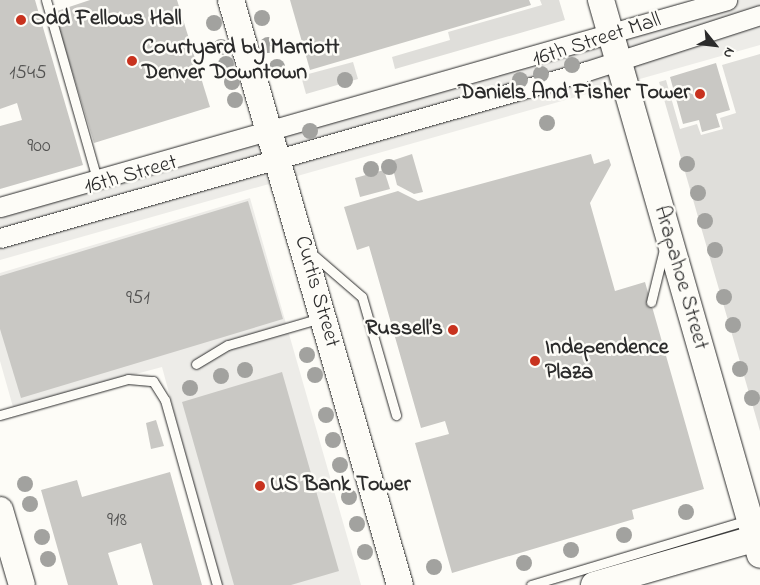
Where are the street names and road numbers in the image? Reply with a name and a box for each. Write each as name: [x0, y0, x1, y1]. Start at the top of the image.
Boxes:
street label: 16th Street Mall: [529, 8, 665, 74]
street label: 16th Street: [81, 150, 181, 202]
street label: Arapahoe Street: [647, 203, 713, 353]
street label: Curtis Street: [287, 233, 345, 351]

